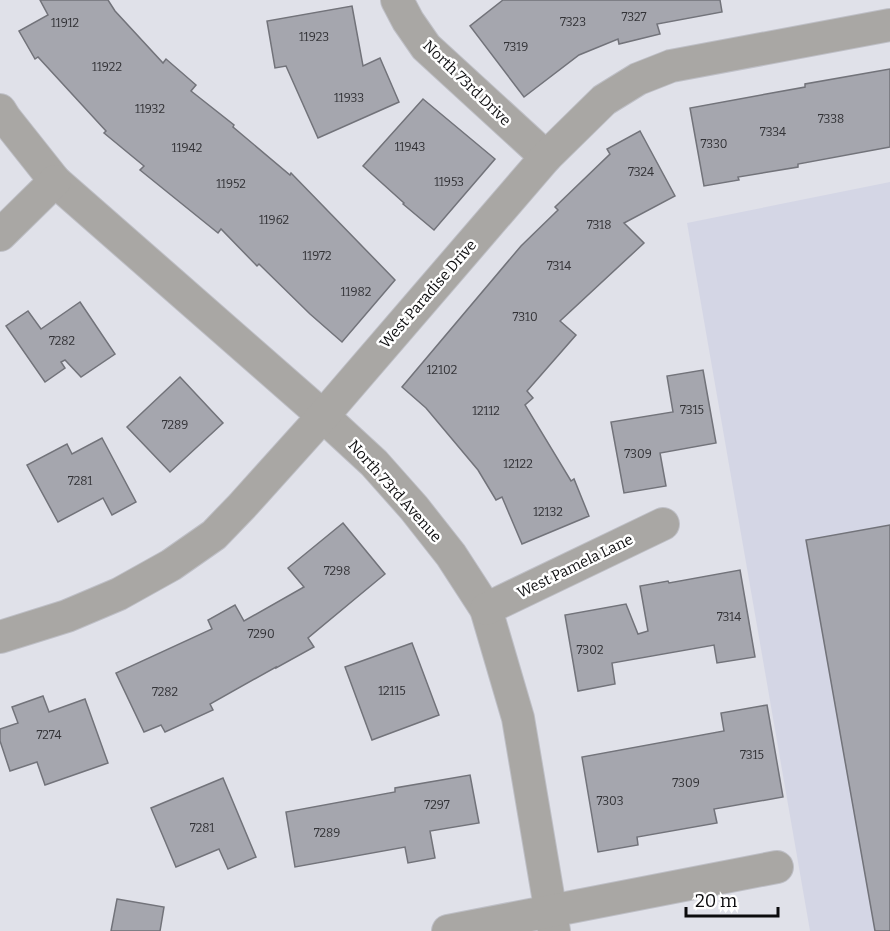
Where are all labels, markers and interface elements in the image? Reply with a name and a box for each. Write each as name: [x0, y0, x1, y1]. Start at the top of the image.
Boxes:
house number: 7327: [621, 10, 647, 24]
house number: 7323: [560, 15, 586, 29]
house number: 11912: [51, 16, 79, 30]
house number: 11923: [299, 30, 329, 44]
street label: North 73rd Drive: [419, 37, 515, 129]
house number: 7319: [504, 40, 528, 54]
house number: 11922: [92, 60, 122, 74]
house number: 11933: [334, 91, 364, 105]
house number: 11932: [135, 102, 165, 116]
house number: 7338: [818, 112, 844, 126]
house number: 7334: [760, 125, 786, 139]
house number: 7330: [701, 137, 727, 151]
house number: 11943: [395, 140, 425, 154]
house number: 11942: [172, 141, 202, 155]
house number: 7324: [628, 165, 654, 179]
house number: 11953: [434, 175, 464, 189]
house number: 11952: [216, 177, 246, 191]
house number: 11962: [259, 213, 289, 227]
house number: 7318: [587, 218, 611, 232]
street label: West Paradise Drive: [376, 236, 480, 352]
house number: 11972: [302, 249, 332, 263]
house number: 7314: [547, 259, 571, 273]
house number: 11982: [341, 285, 371, 299]
house number: 7310: [512, 310, 538, 324]
house number: 7282: [49, 334, 75, 348]
house number: 12102: [427, 363, 457, 377]
house number: 7315: [680, 403, 704, 417]
house number: 12112: [472, 404, 500, 418]
house number: 7289: [162, 418, 188, 432]
street label: North 73rd Avenue: [345, 436, 445, 546]
house number: 7309: [624, 447, 652, 461]
house number: 12122: [503, 457, 533, 471]
house number: 7281: [68, 474, 92, 488]
house number: 12132: [533, 505, 563, 519]
street label: West Pamela Lane: [514, 530, 636, 602]
house number: 7298: [324, 564, 350, 578]
house number: 7314: [717, 610, 741, 624]
house number: 7290: [247, 627, 275, 641]
house number: 7302: [577, 643, 603, 657]
house number: 12115: [378, 684, 406, 698]
house number: 7282: [152, 685, 178, 699]
house number: 7274: [36, 728, 62, 742]
house number: 7315: [740, 748, 764, 762]
house number: 7309: [672, 776, 700, 790]
house number: 7303: [596, 794, 624, 808]
house number: 7297: [424, 798, 450, 812]
house number: 7281: [190, 821, 214, 835]
house number: 7289: [314, 826, 340, 840]
scale bar: [686, 880, 778, 918]
text: 20 m: [695, 890, 737, 912]

